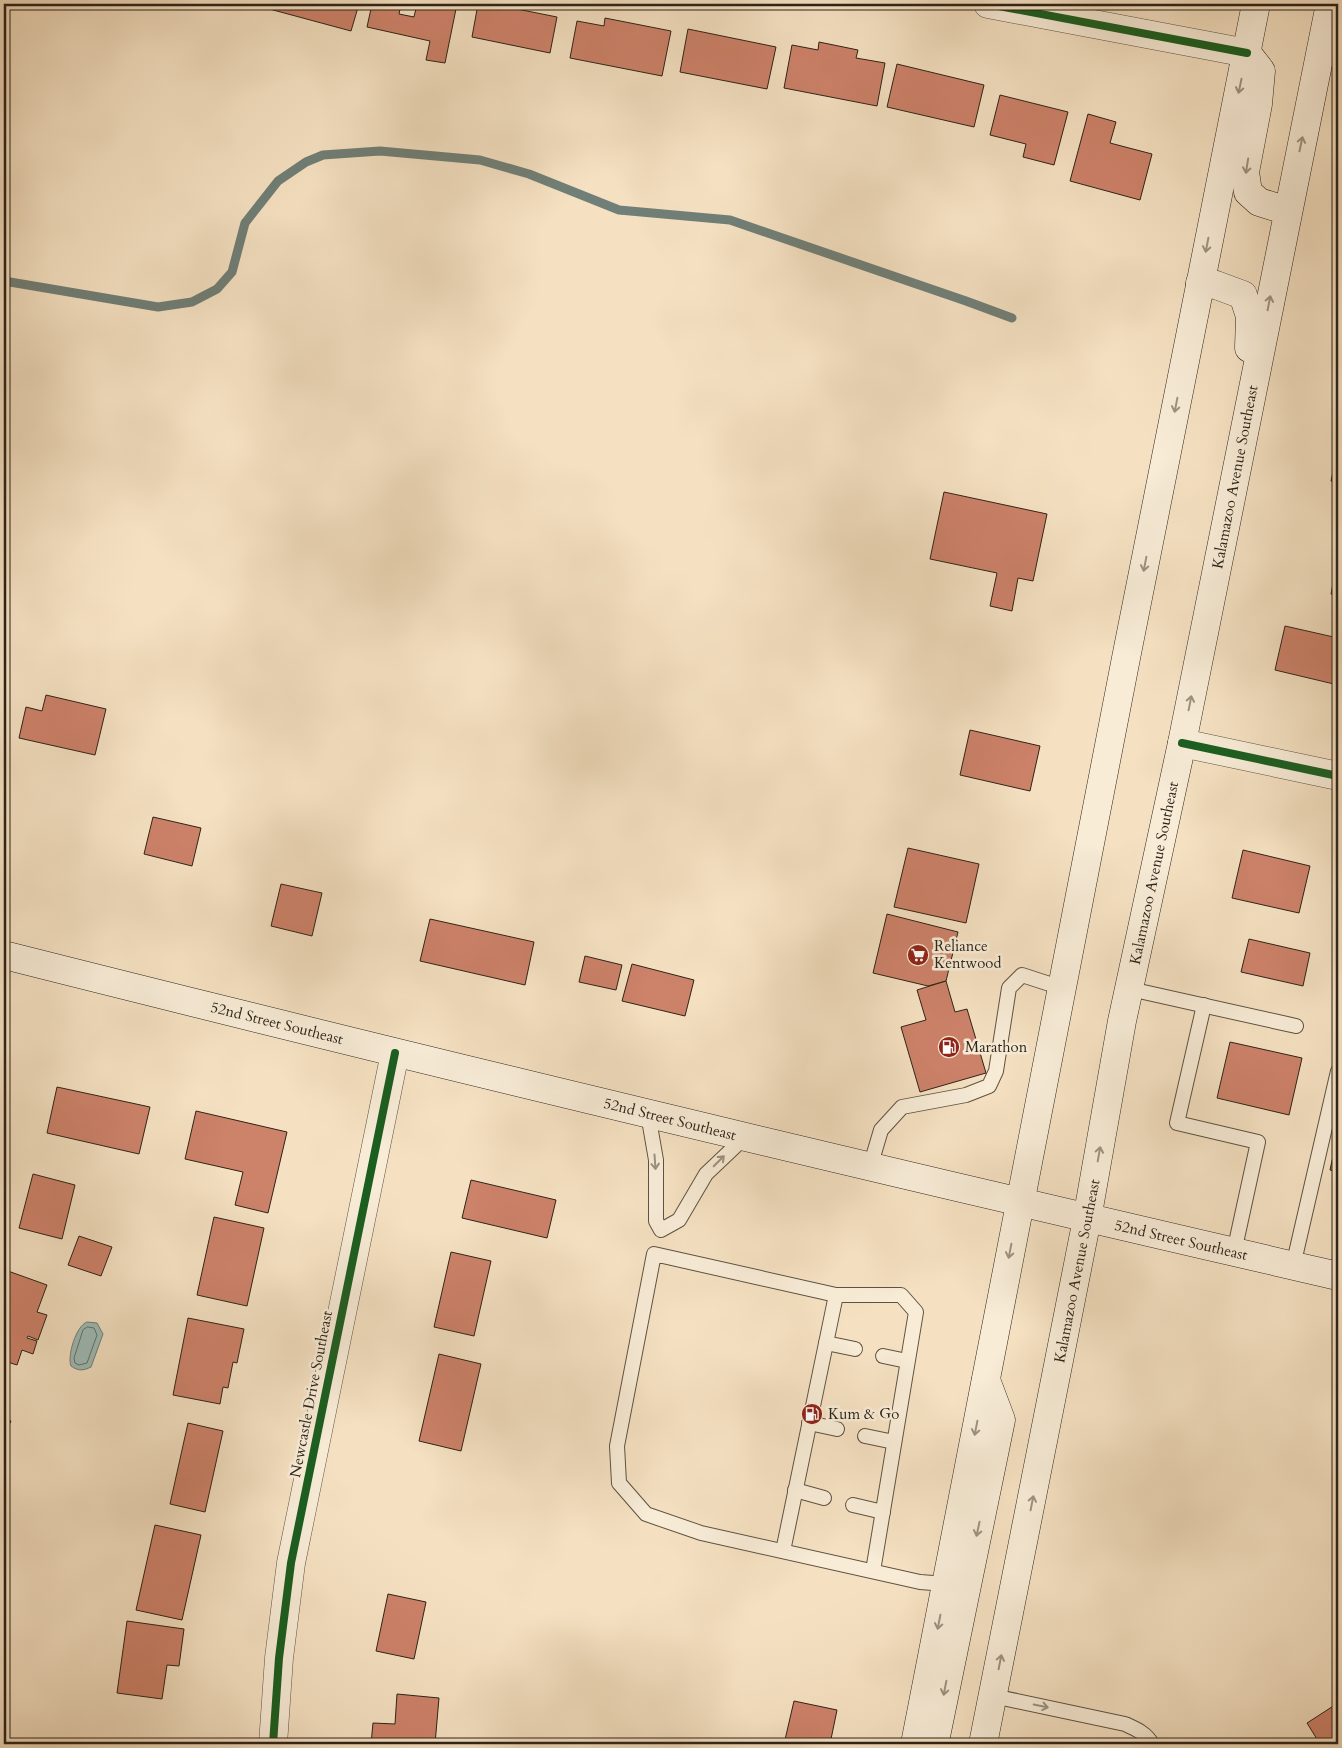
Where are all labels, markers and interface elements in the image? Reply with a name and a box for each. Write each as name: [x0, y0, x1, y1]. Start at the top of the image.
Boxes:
one-way arrow: [1235, 77, 1244, 93]
one-way arrow: [1297, 136, 1306, 152]
one-way arrow: [1242, 157, 1252, 173]
one-way arrow: [1202, 237, 1212, 253]
one-way arrow: [1265, 295, 1275, 311]
street label: Kalamazoo Avenue Southeast: [1207, 383, 1263, 570]
one-way arrow: [1171, 396, 1181, 412]
one-way arrow: [1140, 556, 1149, 572]
one-way arrow: [1186, 695, 1195, 711]
street label: Kalamazoo Avenue Southeast: [1125, 779, 1183, 966]
place label: Reliance Kentwood: [934, 936, 1001, 973]
supermarket icon: Reliance Kentwood: [906, 943, 930, 967]
street label: 52nd Street Southeast: [209, 997, 346, 1049]
fuel station icon: Marathon: [937, 1035, 961, 1059]
place label: Marathon: [965, 1037, 1028, 1057]
street label: 52nd Street Southeast: [602, 1093, 739, 1145]
one-way arrow: [1094, 1146, 1104, 1162]
one-way arrow: [651, 1154, 660, 1170]
one-way arrow: [713, 1155, 725, 1167]
street label: Kalamazoo Avenue Southeast: [1049, 1177, 1105, 1364]
street label: 52nd Street Southeast: [1113, 1215, 1250, 1265]
one-way arrow: [1005, 1243, 1015, 1259]
street label: Newcastle Drive Southeast: [285, 1309, 337, 1479]
fuel station icon: Kum & Go: [800, 1402, 824, 1426]
place label: Kum & Go: [828, 1404, 899, 1424]
one-way arrow: [971, 1419, 981, 1435]
one-way arrow: [1027, 1495, 1037, 1511]
one-way arrow: [973, 1520, 983, 1536]
one-way arrow: [933, 1613, 943, 1629]
one-way arrow: [996, 1655, 1005, 1671]
one-way arrow: [940, 1679, 950, 1695]
one-way arrow: [1032, 1701, 1048, 1711]

